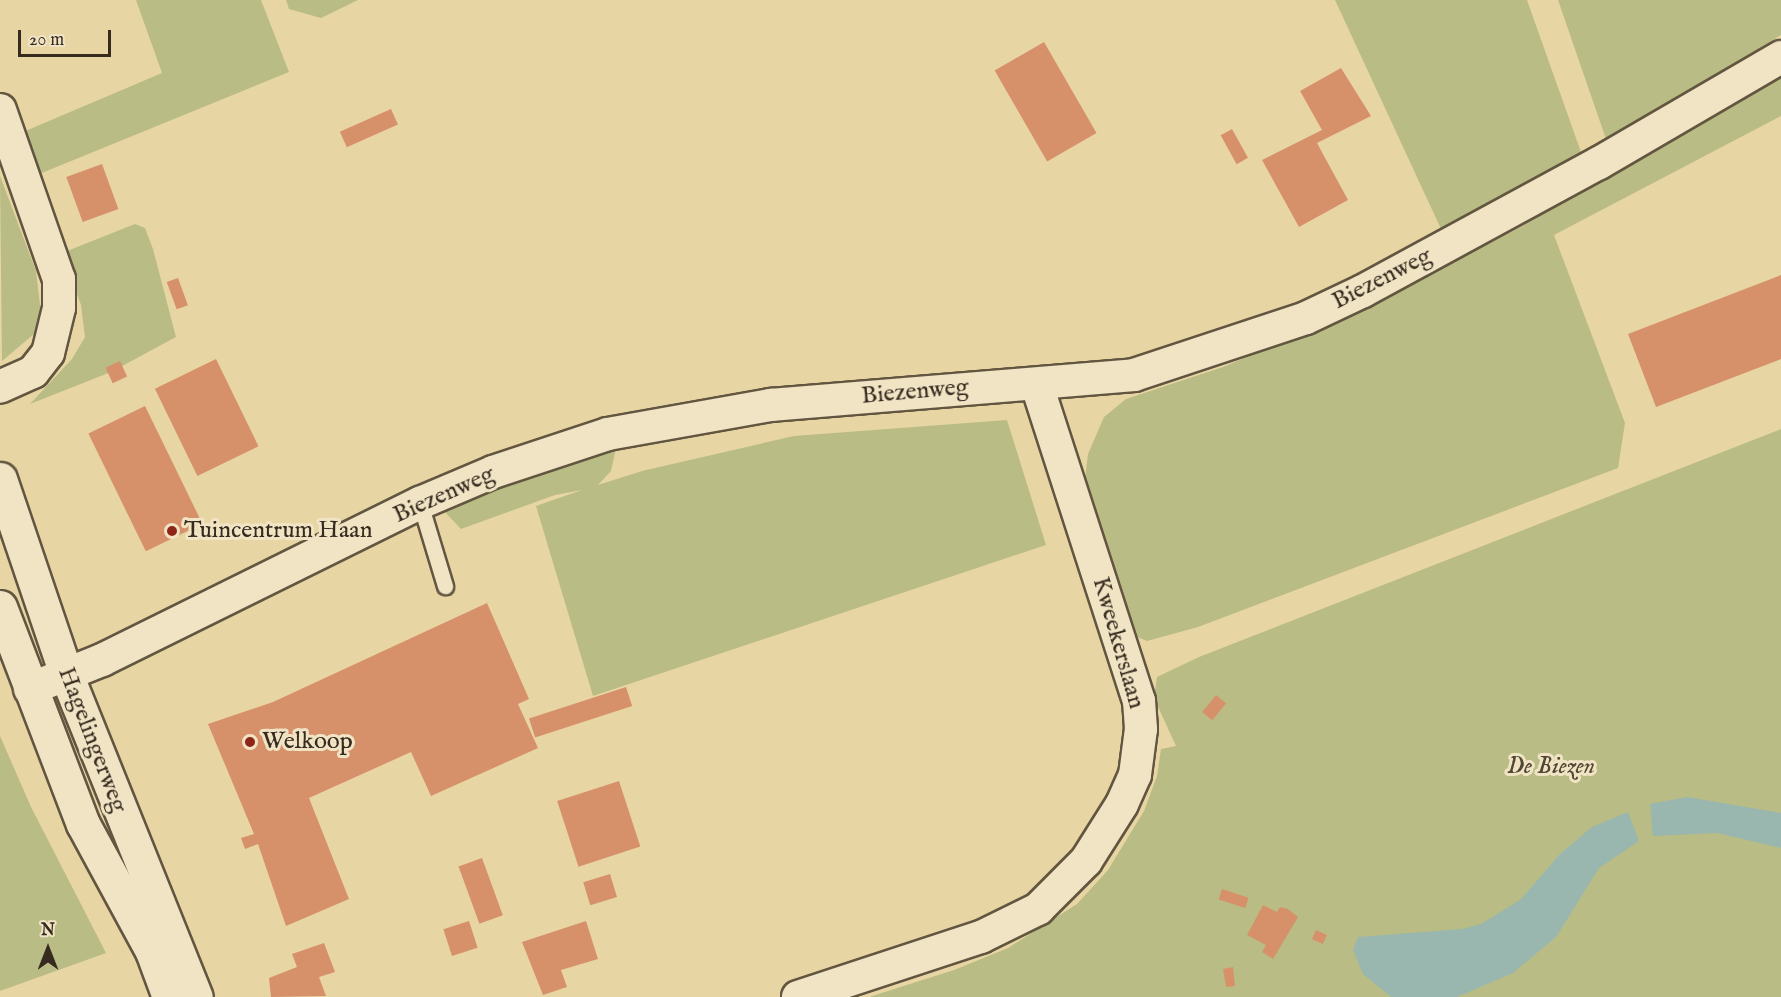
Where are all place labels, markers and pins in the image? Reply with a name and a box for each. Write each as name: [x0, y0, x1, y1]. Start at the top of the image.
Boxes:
place label: Tuincentrum Haan: [184, 517, 372, 545]
marker: Tuincentrum Haan: [165, 524, 179, 538]
place label: Welkoop: [262, 728, 353, 756]
marker: Welkoop: [243, 735, 257, 749]

